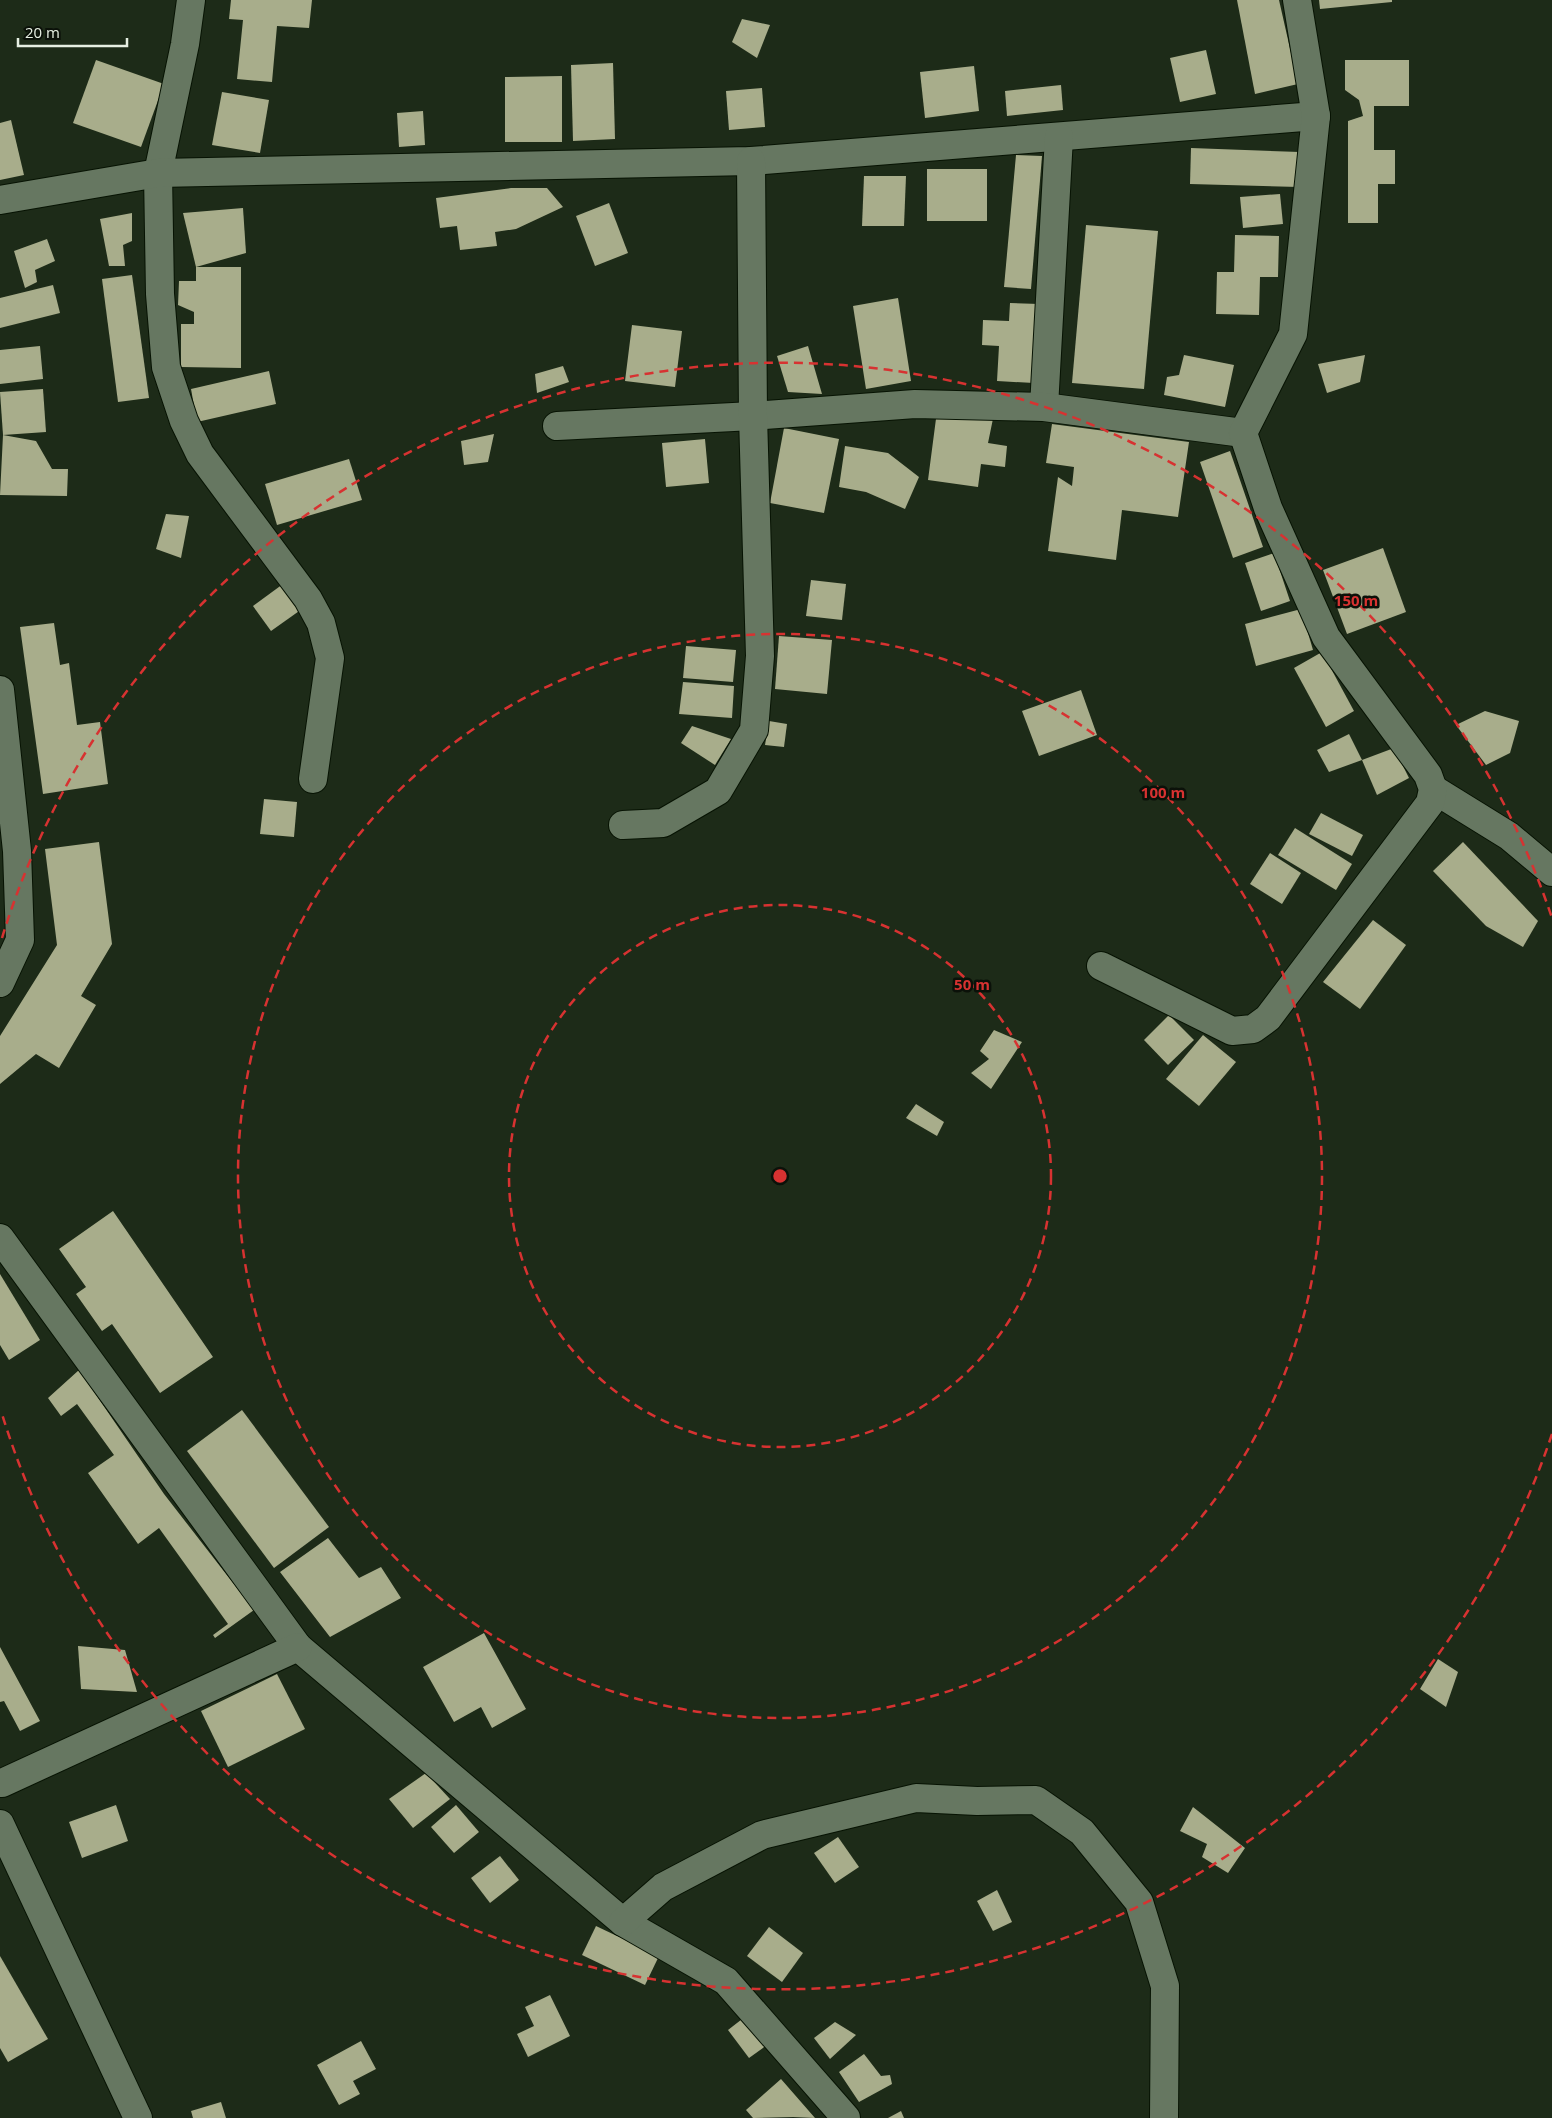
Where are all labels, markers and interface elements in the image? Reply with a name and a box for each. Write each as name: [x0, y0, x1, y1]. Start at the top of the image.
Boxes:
scale bar: [18, 15, 126, 47]
text: 20 m: [25, 22, 60, 42]
text: 150 m: [1334, 590, 1378, 610]
text: 100 m: [1141, 782, 1185, 802]
text: 50 m: [954, 974, 990, 994]
centre of rings: [771, 1167, 789, 1185]

